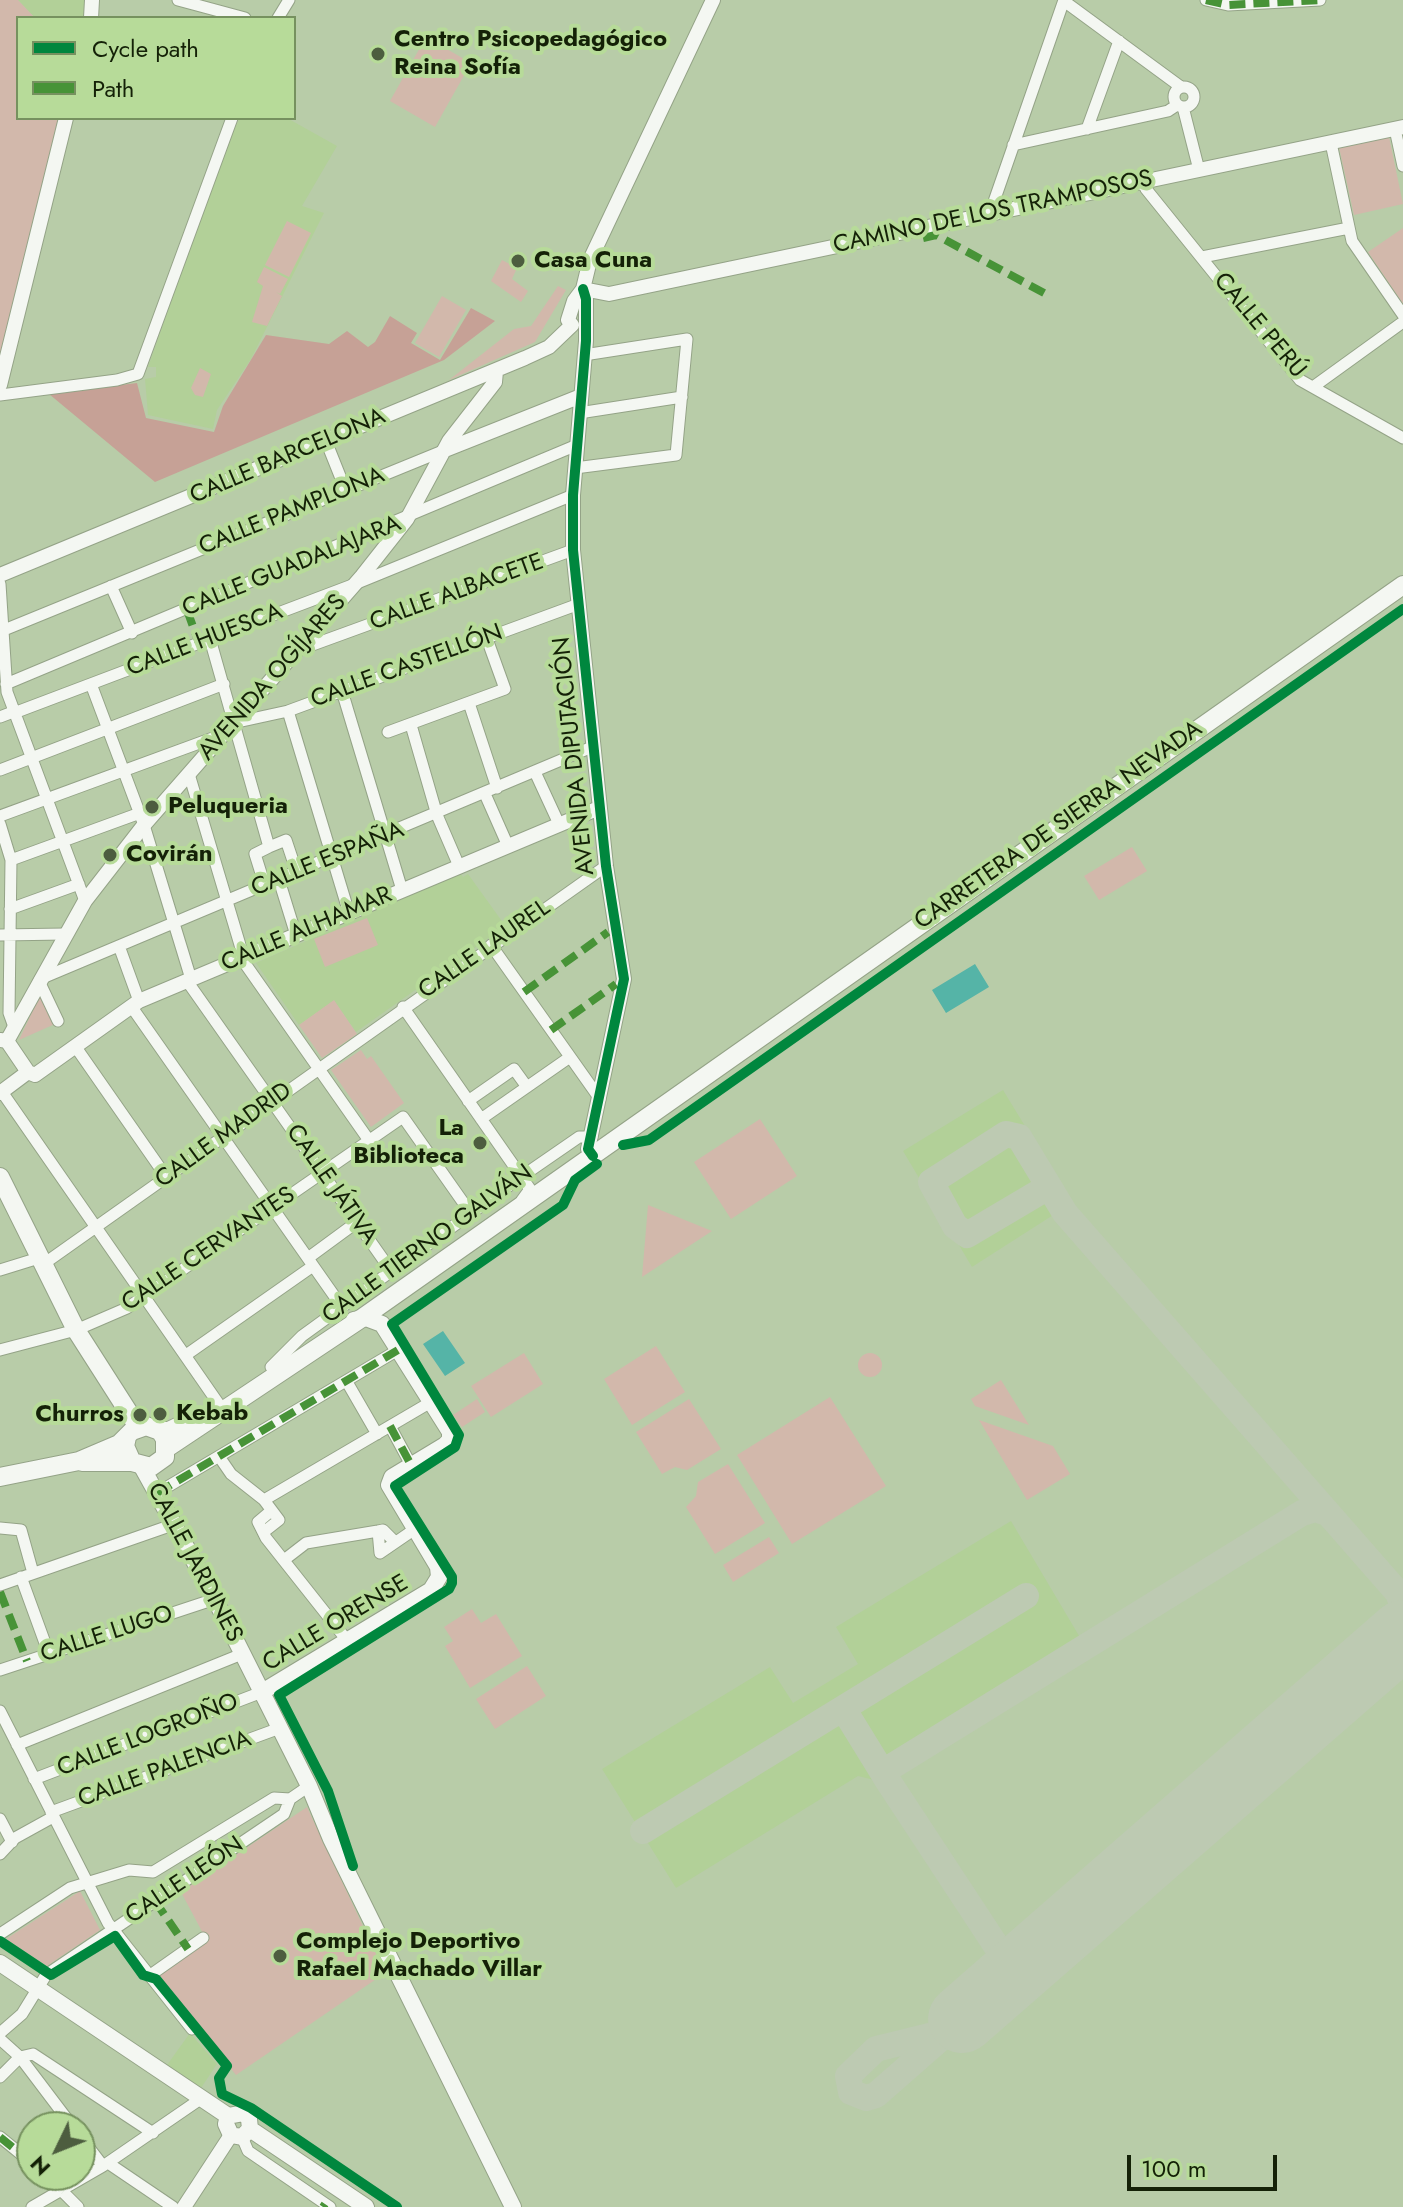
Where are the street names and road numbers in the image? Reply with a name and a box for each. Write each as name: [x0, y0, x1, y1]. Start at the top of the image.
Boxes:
street label: CAMINO DE LOS TRAMPOSOS: [831, 165, 1155, 261]
street label: CALLE PERÚ: [1207, 267, 1311, 385]
street label: CALLE BARCELONA: [186, 403, 390, 511]
street label: CALLE PAMPLONA: [195, 462, 389, 562]
street label: CALLE GUADALAJARA: [179, 510, 405, 624]
street label: CALLE ALBACETE: [366, 548, 548, 638]
street label: AVENIDA OGÍJARES: [193, 589, 353, 767]
street label: CALLE HUESCA: [123, 598, 287, 684]
street label: CALLE CASTELLÓN: [307, 619, 507, 715]
street label: AVENIDA DIPUTACIÓN: [548, 635, 602, 877]
street label: CARRETERA DE SIERRA NEVADA: [910, 715, 1208, 937]
street label: CALLE ESPAÑA: [247, 816, 409, 904]
street label: CALLE ALHAMAR: [217, 881, 397, 979]
street label: CALLE LAUREL: [414, 894, 556, 1006]
street label: CALLE MADRID: [150, 1077, 298, 1195]
street label: CALLE JÁTIVA: [279, 1119, 383, 1251]
street label: CALLE TIERNO GALVÁN: [317, 1159, 539, 1331]
street label: CALLE CERVANTES: [117, 1181, 301, 1319]
street label: CALLE JARDINES: [140, 1478, 248, 1648]
street label: CALLE ORENSE: [258, 1569, 414, 1679]
street label: CALLE LUGO: [37, 1600, 177, 1670]
street label: CALLE LOGROÑO: [53, 1688, 243, 1784]
street label: CALLE PALENCIA: [75, 1725, 255, 1815]
street label: CALLE LEÓN: [121, 1831, 249, 1931]

